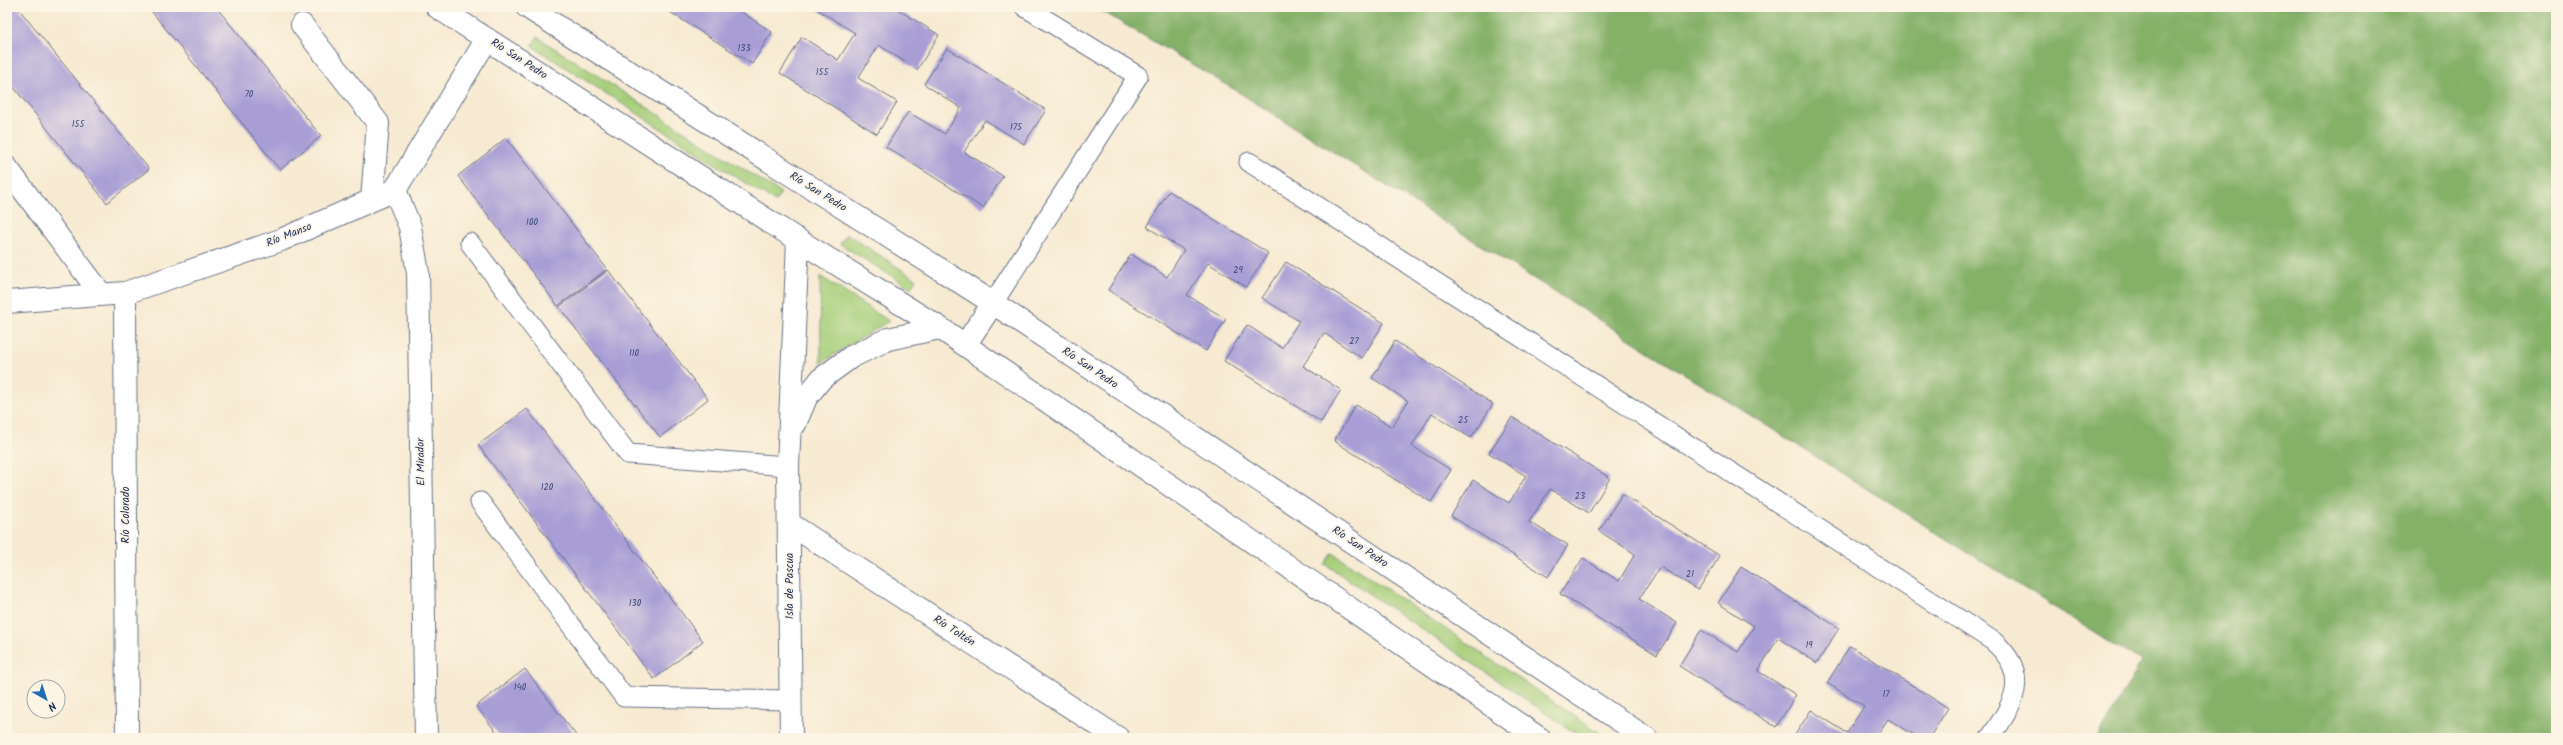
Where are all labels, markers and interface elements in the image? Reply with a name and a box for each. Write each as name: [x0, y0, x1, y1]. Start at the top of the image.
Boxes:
street label: Río San Pedro: [487, 34, 551, 84]
house number: 133: [737, 41, 751, 56]
house number: 155: [816, 65, 829, 80]
house number: 70: [245, 87, 254, 102]
house number: 155: [72, 117, 85, 132]
house number: 175: [1010, 120, 1023, 135]
street label: Río San Pedro: [786, 167, 850, 217]
house number: 100: [526, 215, 538, 230]
street label: Río Manso: [263, 218, 315, 252]
house number: 29: [1233, 263, 1243, 278]
house number: 27: [1349, 334, 1360, 349]
street label: Río San Pedro: [1058, 342, 1122, 394]
house number: 110: [629, 346, 640, 361]
house number: 25: [1458, 413, 1469, 428]
street label: El Mirador: [412, 437, 430, 486]
house number: 120: [541, 480, 554, 495]
street label: Río Colorado: [117, 487, 135, 543]
house number: 23: [1575, 489, 1585, 504]
street label: Río San Pedro: [1328, 521, 1392, 573]
street label: Isla de Pascua: [781, 553, 799, 619]
house number: 21: [1686, 567, 1694, 582]
house number: 130: [629, 596, 642, 611]
street label: Río Toltén: [929, 611, 979, 651]
house number: 19: [1805, 638, 1813, 653]
north arrow: [26, 679, 66, 719]
house number: 140: [514, 680, 527, 695]
house number: 17: [1883, 687, 1890, 702]
text: N: [43, 697, 60, 715]

